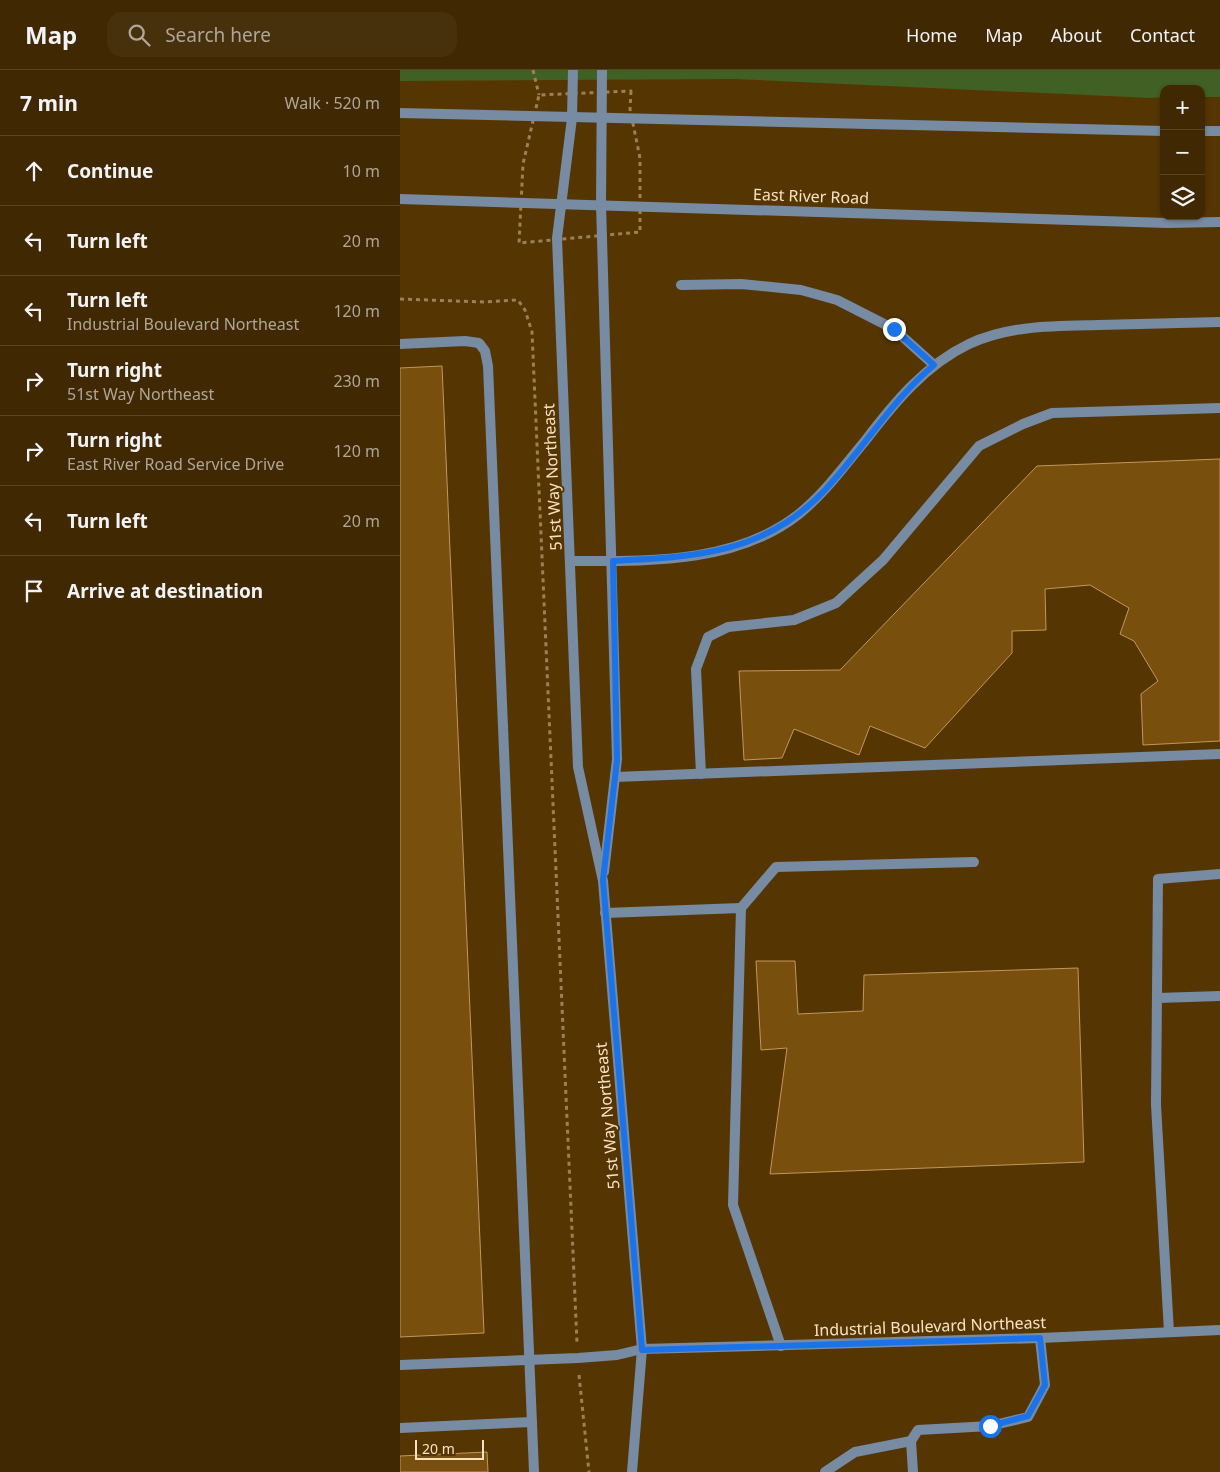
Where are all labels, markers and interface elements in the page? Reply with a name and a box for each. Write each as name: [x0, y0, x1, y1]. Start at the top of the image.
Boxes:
search box: [107, 12, 457, 57]
text: Map: [25, 18, 77, 51]
icon: search: [125, 21, 153, 49]
text: Search here: [165, 22, 271, 48]
text: Home: [906, 23, 957, 47]
text: Map: [985, 23, 1023, 47]
text: About: [1051, 23, 1102, 47]
text: Contact: [1130, 23, 1195, 47]
map controls: [1160, 85, 1205, 220]
button: +: [1160, 85, 1205, 130]
text: 7 min: [20, 89, 78, 117]
text: Walk · 520 m: [285, 92, 380, 114]
button: −: [1160, 130, 1205, 175]
icon: ahead: [20, 157, 48, 185]
text: Continue: [67, 158, 153, 184]
text: 10 m: [343, 160, 380, 182]
button: layers: [1160, 175, 1205, 220]
street label: East River Road: [753, 183, 869, 209]
icon: left: [20, 227, 48, 255]
text: Turn left: [67, 228, 148, 254]
text: 20 m: [343, 230, 380, 252]
text: Turn left: [67, 287, 148, 313]
icon: left: [20, 297, 48, 325]
text: 120 m: [333, 300, 380, 322]
text: Industrial Boulevard Northeast: [67, 313, 299, 335]
route end: [883, 318, 906, 341]
text: Turn right: [67, 357, 162, 383]
icon: right: [20, 367, 48, 395]
text: 230 m: [333, 370, 380, 392]
text: 51st Way Northeast: [67, 383, 214, 405]
street label: 51st Way Northeast: [537, 403, 567, 551]
text: Turn right: [67, 427, 162, 453]
icon: right: [20, 437, 48, 465]
text: 120 m: [333, 440, 380, 462]
text: East River Road Service Drive: [67, 453, 284, 475]
icon: left: [20, 507, 48, 535]
text: Turn left: [67, 508, 148, 534]
text: 20 m: [343, 510, 380, 532]
icon: arrive: [20, 577, 48, 605]
text: Arrive at destination: [67, 578, 263, 604]
street label: 51st Way Northeast: [590, 1041, 624, 1190]
street label: Industrial Boulevard Northeast: [814, 1311, 1047, 1341]
route start: [979, 1415, 1002, 1438]
scale bar: [415, 1437, 484, 1460]
text: 20 m: [422, 1439, 455, 1458]

